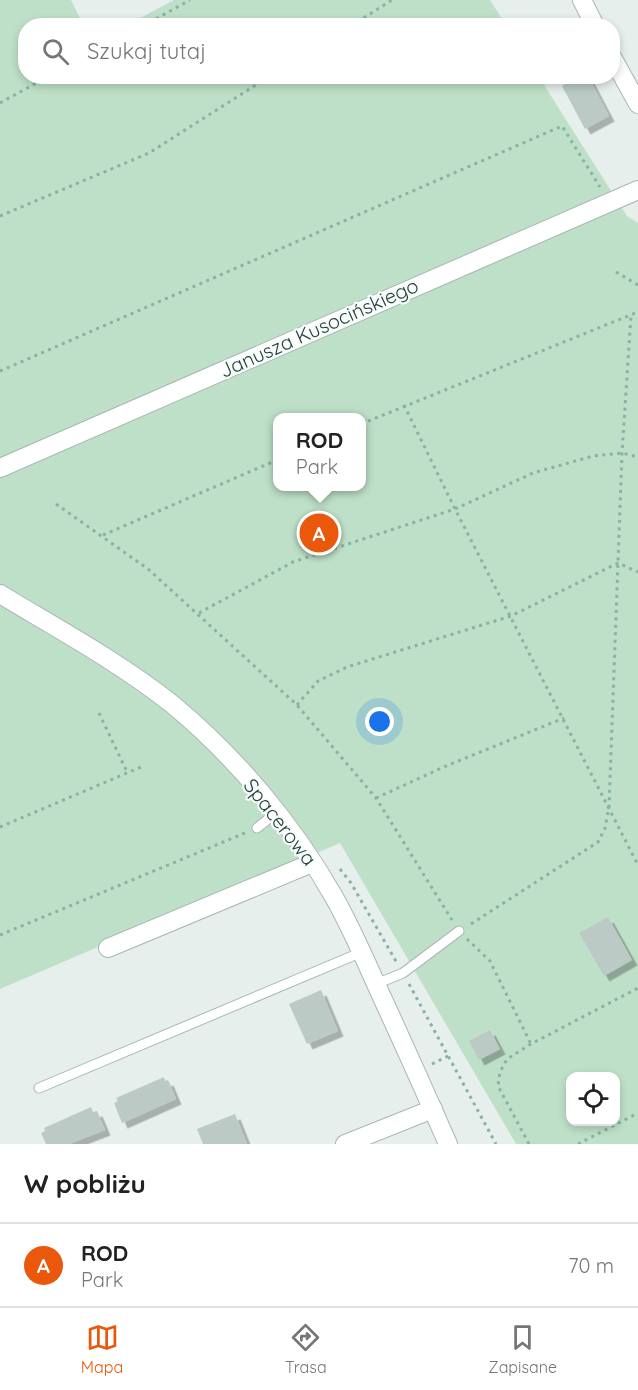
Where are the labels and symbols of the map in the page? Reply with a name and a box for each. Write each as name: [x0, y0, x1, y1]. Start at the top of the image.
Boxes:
street label: Janusza Kusocińskiego: [215, 272, 422, 383]
pin: A: [300, 510, 338, 556]
your location: [365, 707, 394, 736]
street label: Spacerowa: [239, 773, 322, 870]

